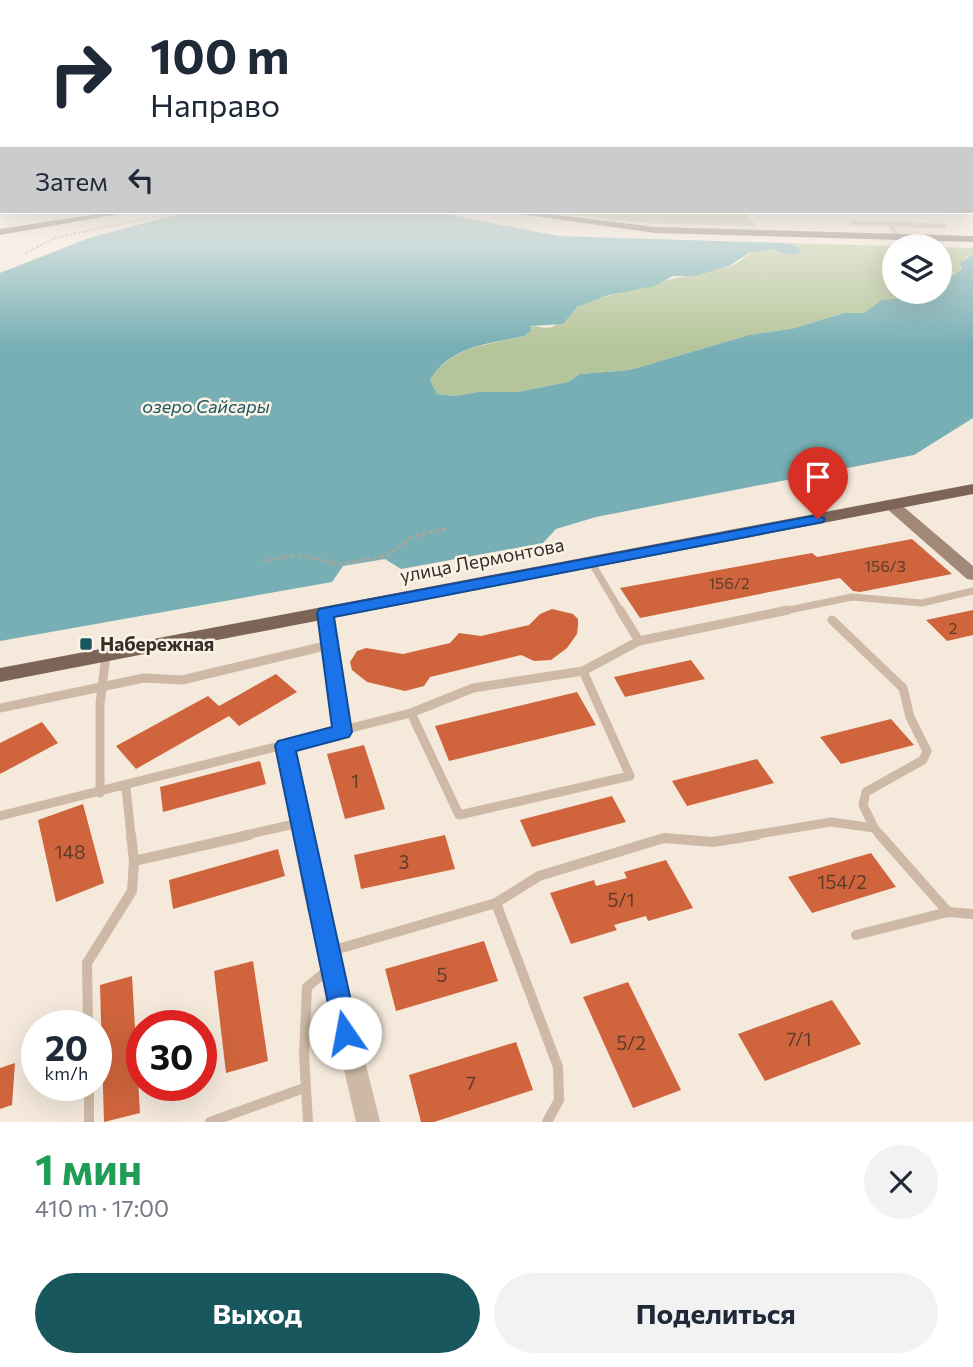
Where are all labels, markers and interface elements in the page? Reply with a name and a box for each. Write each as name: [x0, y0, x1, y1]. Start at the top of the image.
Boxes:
text: 100 m: [150, 24, 289, 84]
icon: right: [35, 28, 126, 119]
text: Направо: [150, 84, 280, 124]
icon: left: [122, 161, 160, 199]
text: Затем: [35, 165, 108, 196]
map controls: [882, 234, 952, 304]
button: layers: [882, 234, 952, 304]
water label: озеро Сайсары: [142, 395, 270, 417]
pin: [788, 447, 848, 519]
icon: arrive: [799, 458, 837, 496]
street label: улица Лермонтова: [398, 532, 566, 587]
house number: 156/3: [864, 556, 906, 575]
house number: 156/2: [708, 573, 750, 592]
house number: 2: [949, 618, 958, 637]
place label: Набережная: [100, 632, 214, 655]
marker: Набережная: [78, 636, 94, 652]
house number: 1: [351, 769, 359, 792]
house number: 148: [54, 840, 86, 863]
house number: 3: [399, 850, 409, 873]
house number: 154/2: [817, 870, 867, 893]
house number: 5/1: [607, 888, 635, 911]
house number: 5: [437, 963, 447, 986]
position arrow: [308, 996, 382, 1070]
speed limit sign: 30: [126, 1010, 217, 1101]
text: 20: [45, 1025, 88, 1068]
house number: 7/1: [786, 1027, 812, 1050]
house number: 5/2: [616, 1031, 646, 1054]
text: km/h: [45, 1062, 88, 1084]
house number: 7: [466, 1071, 476, 1094]
text: 1 мин: [35, 1142, 142, 1194]
button: close: [864, 1145, 938, 1219]
text: 410 m · 17:00: [35, 1194, 169, 1222]
button: Выход: [35, 1273, 480, 1353]
button: Поделиться: [494, 1273, 938, 1353]

